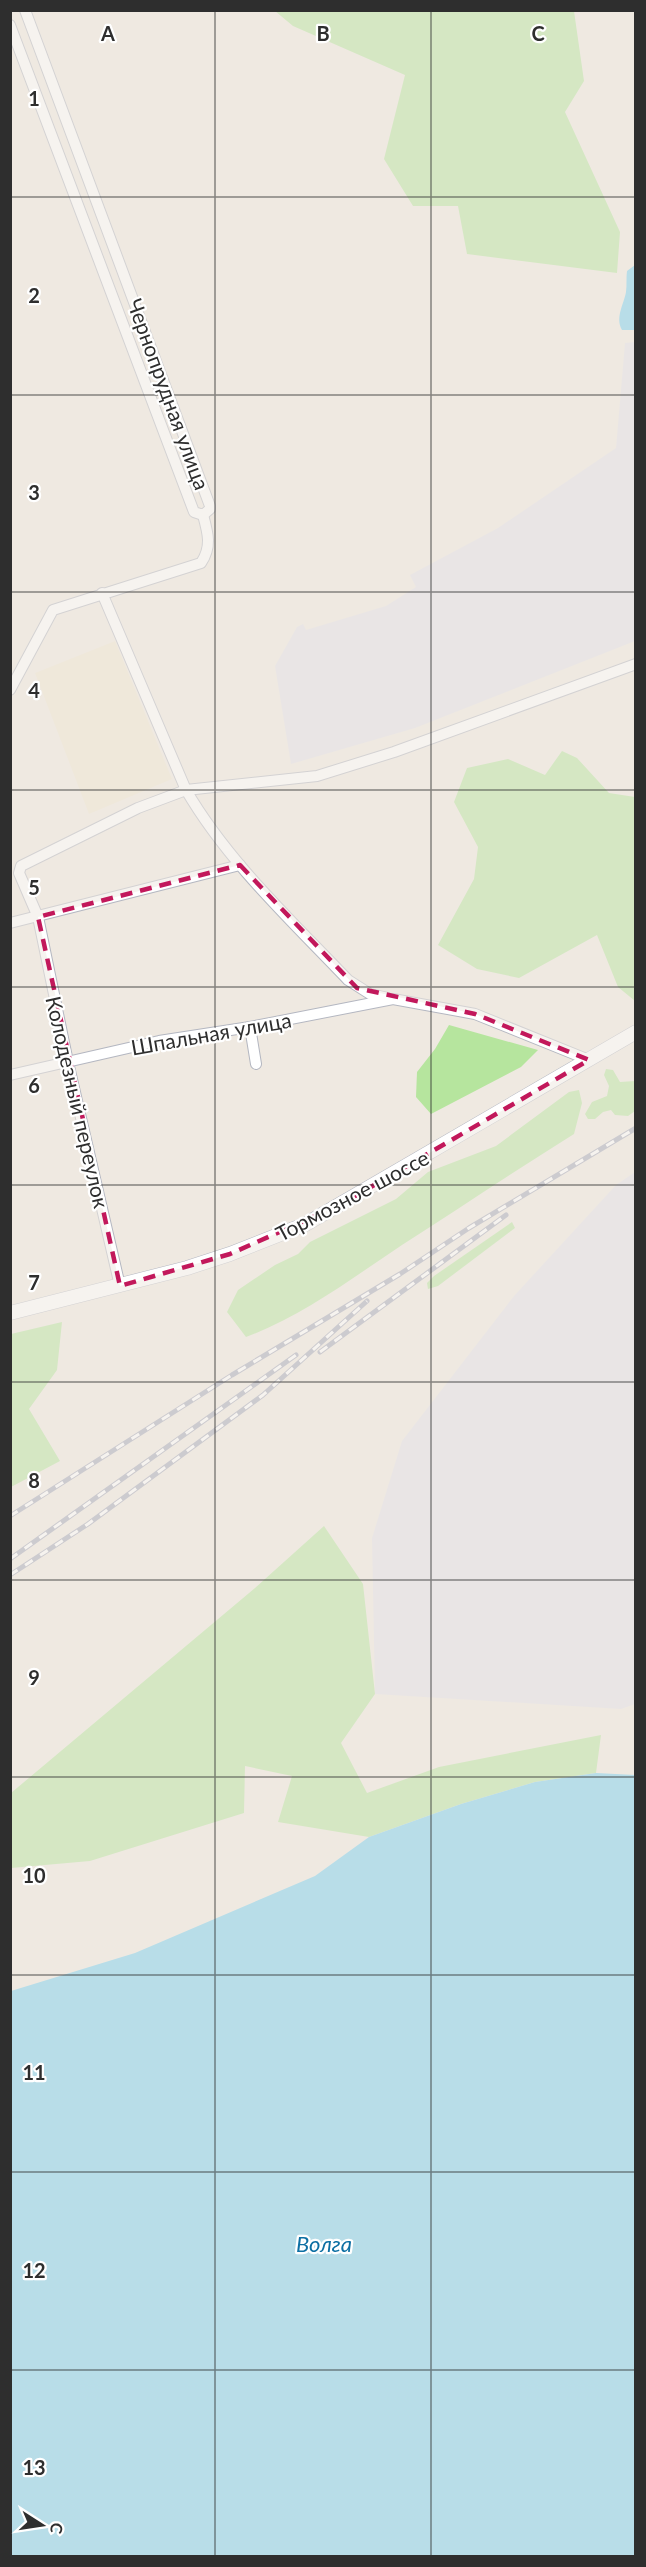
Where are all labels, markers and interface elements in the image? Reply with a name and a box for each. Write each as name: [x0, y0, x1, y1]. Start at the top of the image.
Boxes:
text: A: [100, 21, 115, 45]
text: B: [316, 21, 330, 45]
text: C: [531, 21, 545, 45]
text: 1: [28, 86, 40, 110]
text: 2: [28, 283, 40, 307]
street label: Чернопрудная улица: [123, 295, 215, 493]
text: 3: [28, 480, 40, 504]
text: 4: [28, 678, 40, 702]
text: 5: [28, 875, 40, 899]
street label: Колодезный переулок: [41, 994, 115, 1211]
street label: Шпальная улица: [129, 1007, 293, 1059]
text: 6: [28, 1073, 40, 1097]
street label: Тормозное шоссе: [271, 1144, 433, 1246]
text: 7: [28, 1270, 40, 1294]
text: 8: [28, 1468, 40, 1492]
text: 9: [28, 1665, 40, 1689]
text: 10: [22, 1863, 46, 1887]
text: 11: [22, 2060, 46, 2084]
water label: Волга: [296, 2230, 352, 2257]
text: 12: [22, 2258, 46, 2282]
text: 13: [22, 2455, 46, 2479]
north arrow: [12, 2495, 72, 2555]
text: С: [47, 2521, 68, 2536]

